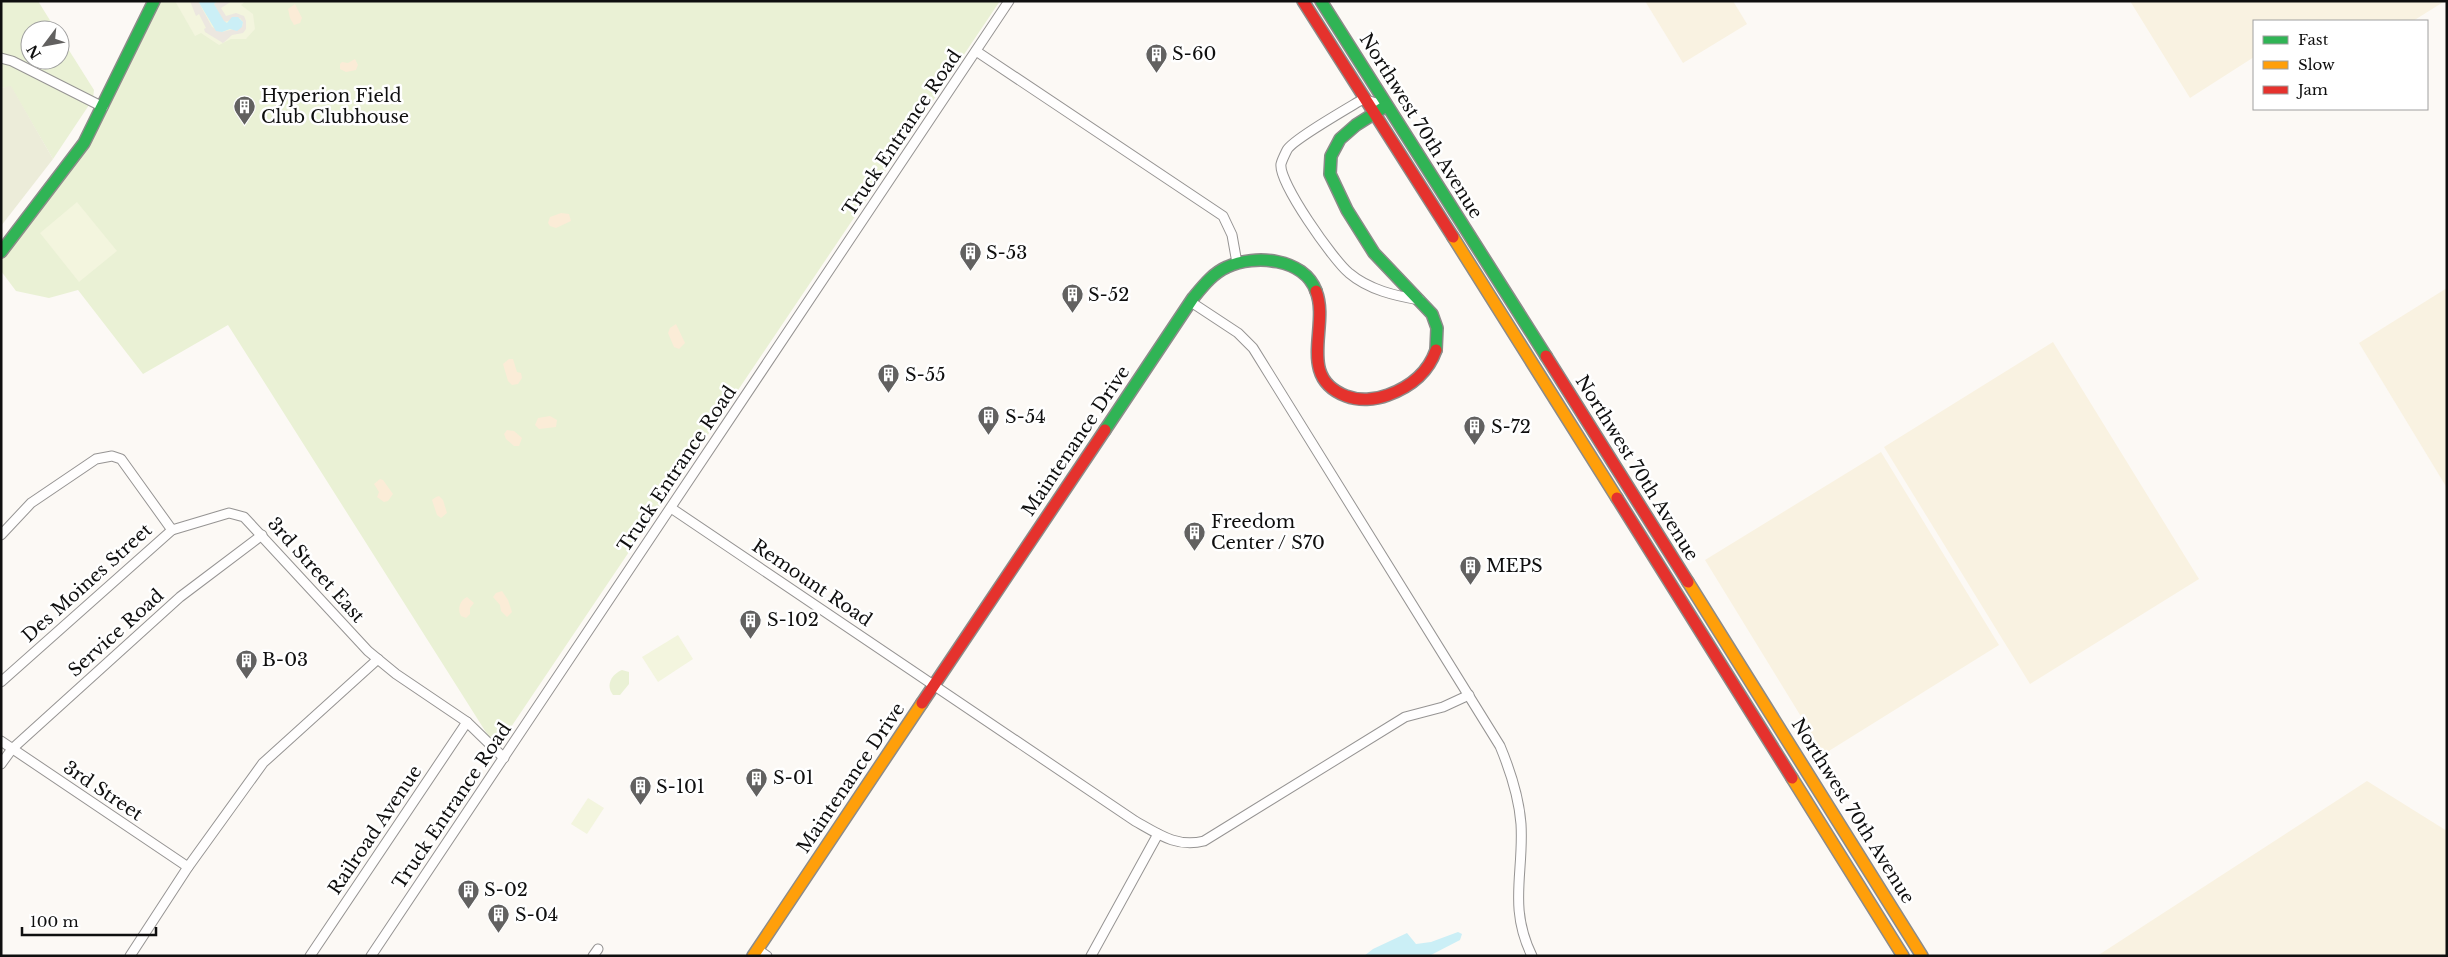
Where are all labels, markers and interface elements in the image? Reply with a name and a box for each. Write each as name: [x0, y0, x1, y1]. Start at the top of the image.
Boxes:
north arrow: [20, 20, 70, 70]
legend: [2253, 20, 2428, 110]
street label: Northwest 70th Avenue: [1355, 29, 1487, 223]
text: Fast: [2298, 30, 2329, 49]
text: N: [23, 42, 45, 62]
building icon: S-60: [1144, 42, 1168, 73]
place label: S-60: [1172, 43, 1216, 65]
street label: Truck Entrance Road: [838, 46, 966, 220]
text: Slow: [2298, 55, 2335, 74]
text: Jam: [2296, 80, 2328, 99]
place label: Hyperion Field Club Clubhouse: [261, 85, 409, 128]
building icon: Hyperion Field Club Clubhouse: [233, 94, 257, 125]
building icon: S-53: [958, 241, 982, 272]
place label: S-53: [986, 242, 1027, 264]
building icon: S-52: [1060, 283, 1084, 314]
place label: S-52: [1088, 284, 1129, 306]
street label: Maintenance Drive: [1018, 362, 1134, 520]
building icon: S-55: [877, 363, 901, 394]
place label: S-55: [905, 364, 945, 386]
street label: Northwest 70th Avenue: [1571, 371, 1703, 565]
street label: Truck Entrance Road: [613, 382, 741, 556]
building icon: S-54: [977, 405, 1001, 436]
place label: S-54: [1005, 406, 1046, 428]
building icon: S-72: [1463, 415, 1487, 446]
place label: S-72: [1491, 416, 1531, 438]
place label: Freedom Center / S70: [1211, 511, 1325, 554]
street label: 3rd Street East: [263, 513, 369, 627]
street label: Des Moines Street: [18, 519, 156, 647]
building icon: Freedom Center / S70: [1183, 520, 1207, 551]
street label: Remount Road: [748, 535, 876, 631]
building icon: MEPS: [1458, 554, 1482, 585]
place label: MEPS: [1486, 555, 1543, 577]
street label: Service Road: [64, 584, 168, 682]
building icon: S-102: [739, 608, 763, 639]
place label: S-102: [767, 609, 819, 631]
building icon: B-03: [234, 648, 258, 679]
place label: B-03: [262, 649, 308, 671]
street label: Maintenance Drive: [793, 699, 909, 857]
street label: Northwest 70th Avenue: [1787, 714, 1919, 908]
street label: Truck Entrance Road: [388, 719, 516, 893]
street label: 3rd Street: [59, 756, 147, 826]
street label: Railroad Avenue: [324, 761, 426, 899]
building icon: S-01: [745, 766, 769, 797]
place label: S-01: [773, 767, 814, 789]
building icon: S-101: [628, 775, 652, 806]
place label: S-101: [656, 776, 705, 798]
building icon: S-02: [456, 878, 480, 909]
place label: S-02: [484, 879, 528, 901]
building icon: S-04: [487, 903, 511, 934]
scale bar: [22, 904, 156, 936]
place label: S-04: [515, 904, 558, 926]
text: 100 m: [30, 912, 79, 931]

